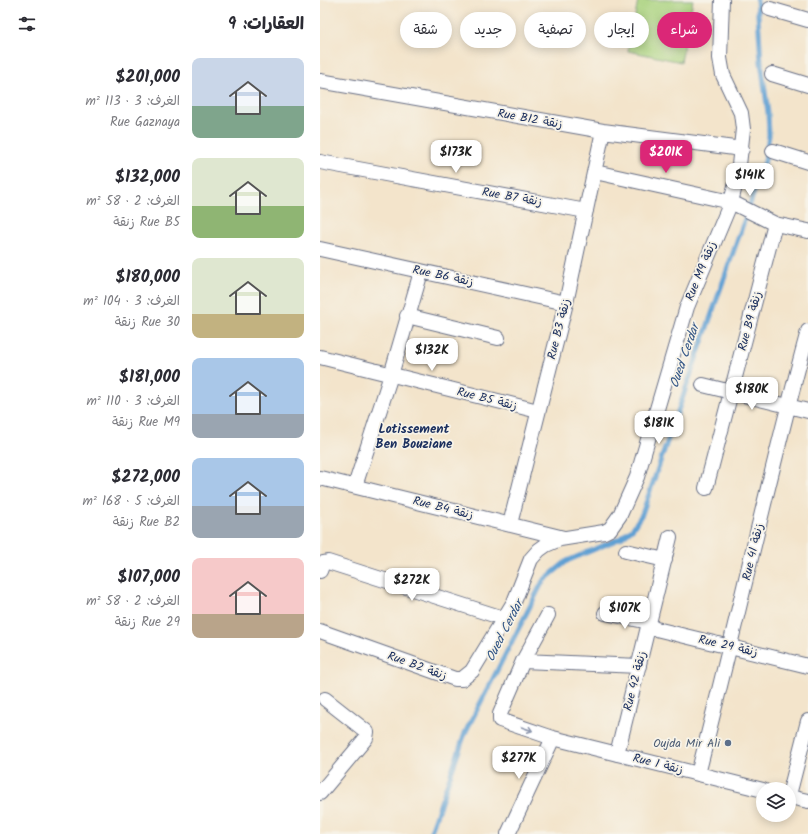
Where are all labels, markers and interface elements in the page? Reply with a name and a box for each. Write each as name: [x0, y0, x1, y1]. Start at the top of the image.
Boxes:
text: العقارات: 9: [228, 11, 304, 38]
chip: شقة: [400, 12, 452, 48]
chip: جديد: [460, 12, 516, 48]
chip: تصفية: [524, 12, 586, 48]
chip: إيجار: [594, 12, 649, 48]
chip: شراء: [657, 12, 712, 48]
icon: filters: [16, 13, 38, 35]
text: $201,000: [116, 64, 180, 91]
icon: home: [224, 74, 272, 122]
text: الغرف: 3 · 113 m²: [85, 91, 180, 112]
street label: Rue B12 زنقة: [496, 104, 564, 134]
text: Rue Gaznaya: [110, 112, 180, 133]
pin: $173K: [428, 140, 484, 174]
pin: $201K: [638, 140, 694, 174]
text: $173K: [440, 142, 472, 163]
text: $201K: [649, 142, 683, 163]
pin: $141K: [722, 163, 778, 197]
text: $132,000: [115, 164, 180, 191]
text: $141K: [735, 165, 765, 186]
icon: home: [224, 174, 272, 222]
street label: Rue B7 زنقة: [480, 182, 544, 212]
text: الغرف: 2 · 58 m²: [86, 191, 180, 212]
text: Rue B5 زنقة: [113, 212, 180, 233]
street label: Rue M9 زنقة: [680, 238, 722, 304]
street label: Rue B6 زنقة: [411, 260, 475, 292]
text: $180,000: [115, 264, 180, 291]
icon: home: [224, 274, 272, 322]
street label: Rue B9 زنقة: [733, 289, 767, 353]
text: الغرف: 3 · 104 m²: [83, 291, 180, 312]
street label: Rue B3 زنقة: [542, 297, 576, 361]
text: Rue 30 زنقة: [115, 312, 180, 333]
water label: Oued Cerdar: [664, 319, 707, 391]
pin: $132K: [404, 338, 460, 372]
text: $132K: [415, 340, 449, 361]
text: $181,000: [119, 364, 180, 391]
icon: home: [224, 374, 272, 422]
pin: $180K: [724, 377, 780, 411]
text: $180K: [735, 379, 769, 400]
street label: Rue B5 زنقة: [455, 382, 519, 416]
text: الغرف: 3 · 110 m²: [86, 391, 180, 412]
pin: $181K: [631, 411, 687, 445]
text: Rue M9 زنقة: [112, 412, 180, 433]
text: $181K: [643, 413, 675, 434]
district label: Lotissement Ben Bouziane: [376, 419, 453, 455]
text: $272,000: [111, 464, 180, 491]
icon: home: [224, 474, 272, 522]
text: الغرف: 5 · 168 m²: [82, 491, 180, 512]
street label: Rue B4 زنقة: [411, 491, 475, 525]
text: Rue B2 زنقة: [113, 512, 180, 533]
street label: Rue 41 زنقة: [737, 522, 769, 582]
text: $107,000: [117, 564, 180, 591]
pin: $272K: [384, 568, 440, 602]
text: $272K: [394, 570, 430, 591]
icon: home: [224, 574, 272, 622]
text: الغرف: 2 · 58 m²: [86, 591, 180, 612]
water label: Oued Cerdar: [481, 594, 531, 665]
pin: $107K: [597, 596, 653, 630]
text: $107K: [609, 598, 641, 619]
text: Rue 29 زنقة: [115, 612, 180, 633]
street label: Rue 29 زنقة: [696, 630, 760, 662]
street label: Rue B2 زنقة: [385, 646, 449, 686]
street label: Rue 42 زنقة: [618, 649, 652, 713]
one-way arrow: [520, 725, 532, 733]
place label: Oujda Mir Ali: [653, 734, 721, 753]
marker: Oujda Mir Ali: [723, 738, 733, 748]
pin: $277K: [491, 746, 547, 780]
text: $277K: [501, 748, 537, 769]
street label: Rue زنقة 1: [631, 749, 685, 779]
map controls: [756, 782, 796, 822]
button: layers: [756, 782, 796, 822]

